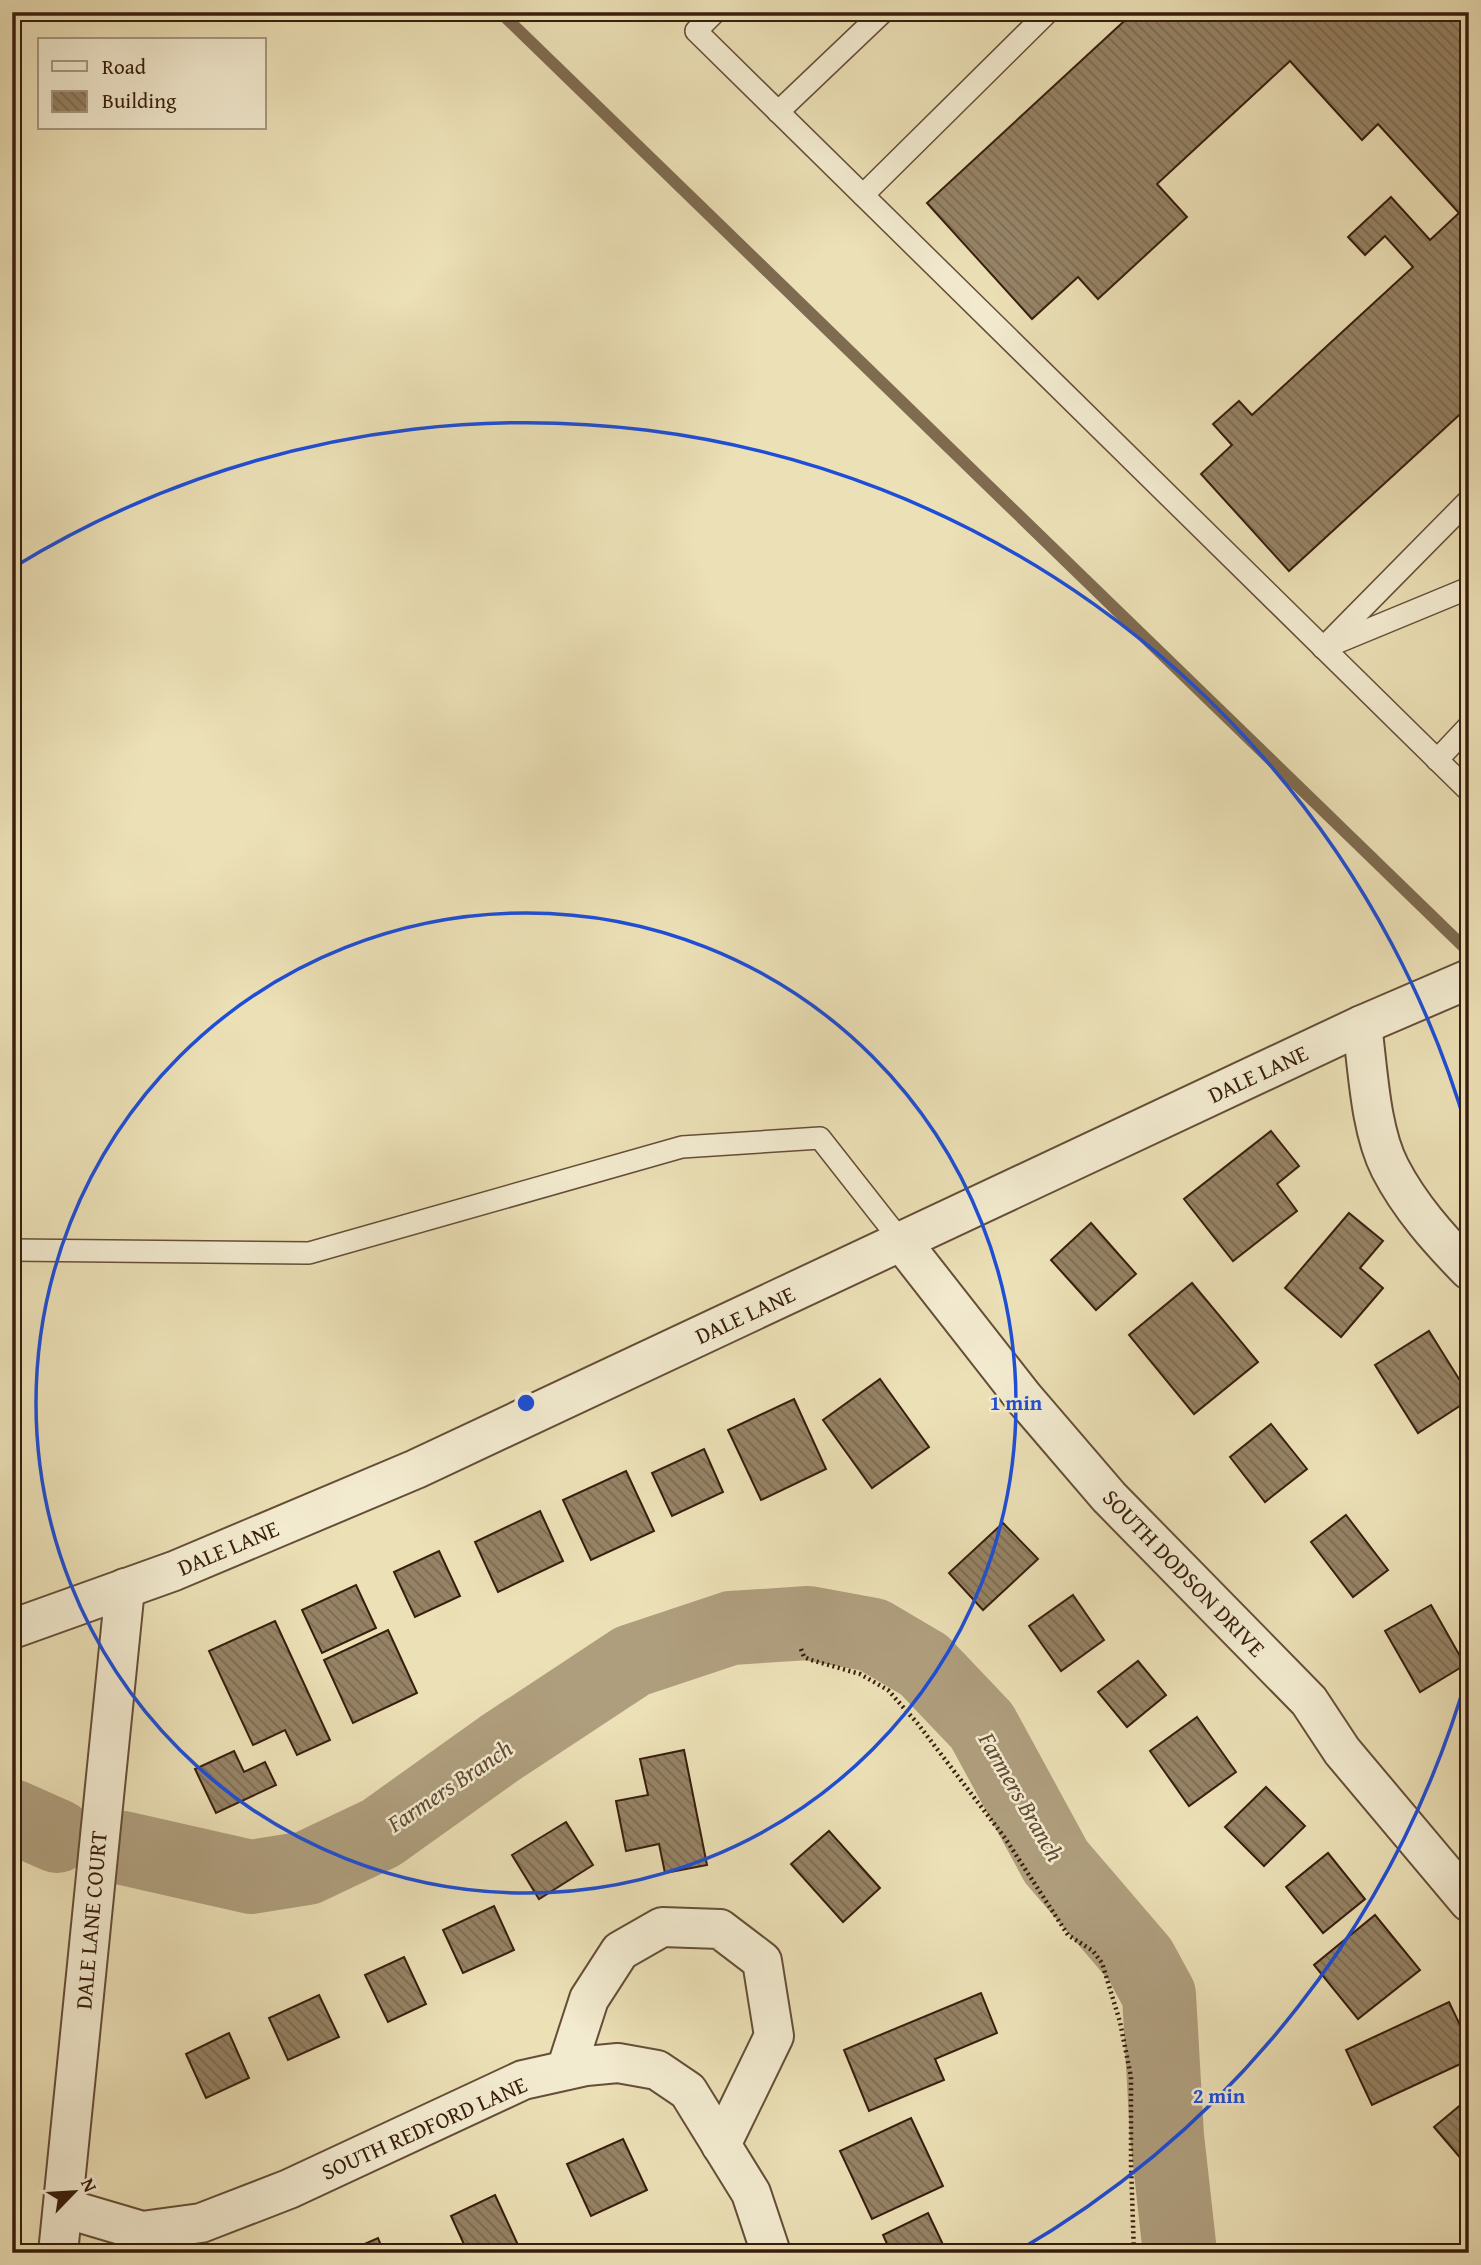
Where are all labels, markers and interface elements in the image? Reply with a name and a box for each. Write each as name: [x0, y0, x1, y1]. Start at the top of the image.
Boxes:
legend: [38, 38, 266, 130]
text: Road: [102, 51, 147, 82]
text: Building: [102, 85, 177, 116]
street label: DALE LANE: [1202, 1036, 1313, 1111]
street label: DALE LANE: [689, 1277, 800, 1352]
text: 1 min: [990, 1387, 1043, 1418]
centre of rings: [514, 1391, 538, 1415]
street label: SOUTH DODSON DRIVE: [1095, 1481, 1273, 1664]
street label: DALE LANE: [172, 1511, 283, 1584]
water label: Farmers Branch: [970, 1725, 1073, 1868]
water label: Farmers Branch: [379, 1731, 519, 1841]
street label: DALE LANE COURT: [66, 1829, 115, 2011]
street label: SOUTH REDFORD LANE: [316, 2067, 532, 2188]
text: 2 min: [1193, 2080, 1246, 2111]
north arrow: [38, 2156, 108, 2226]
text: N: [74, 2173, 105, 2197]

